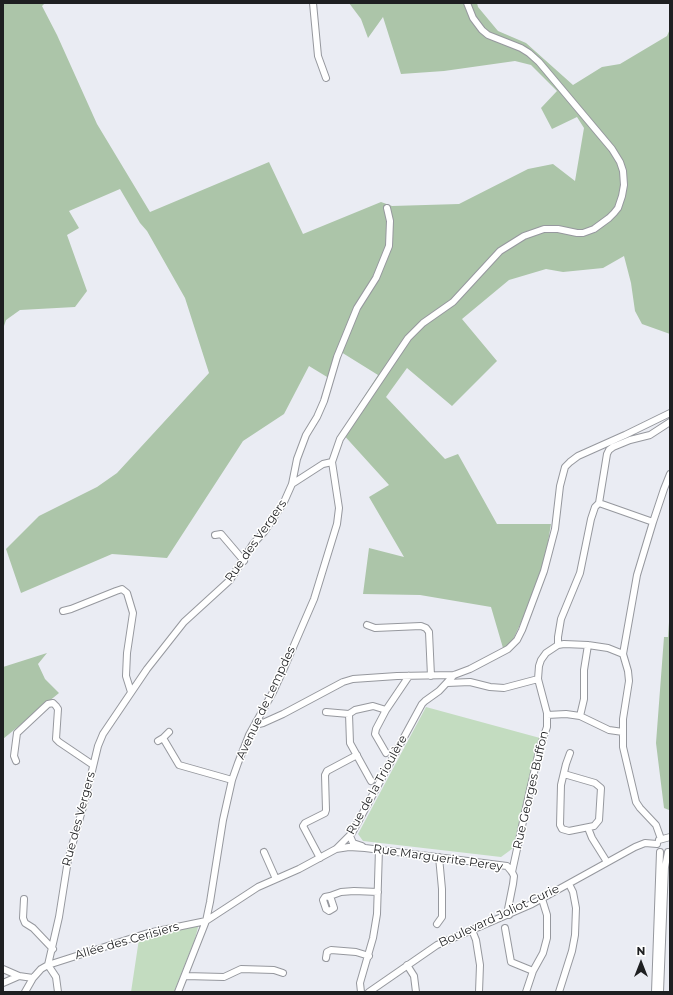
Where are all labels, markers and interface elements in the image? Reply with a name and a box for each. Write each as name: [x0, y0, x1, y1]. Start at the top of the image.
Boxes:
street label: Rue des Vergers: [222, 497, 290, 585]
street label: Avenue de Lempdes: [233, 644, 299, 762]
street label: Rue Georges Buffon: [510, 729, 552, 851]
street label: Rue de la Trioulère: [344, 733, 410, 837]
street label: Rue des Vergers: [59, 770, 99, 868]
street label: Rue Marguerite Perey: [372, 842, 504, 874]
street label: Boulevard Joliot Curie: [436, 882, 562, 950]
street label: Allée des Cerisiers: [73, 919, 181, 963]
north arrow: [621, 943, 661, 983]
text: N: [637, 944, 645, 958]

